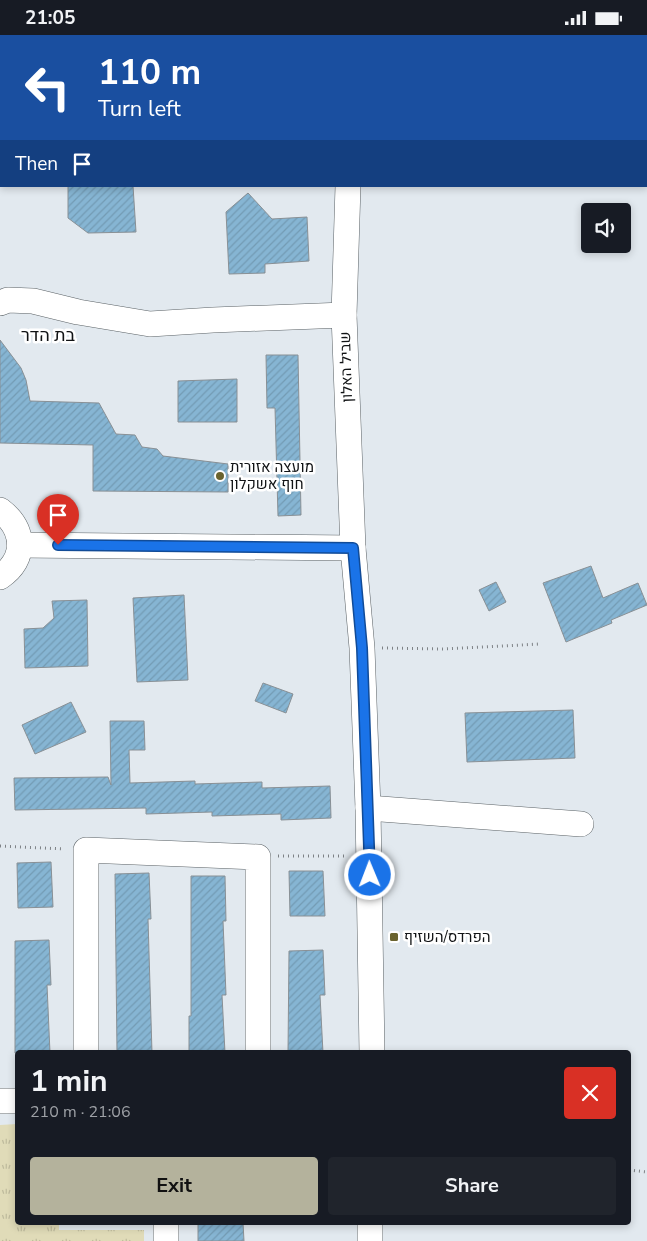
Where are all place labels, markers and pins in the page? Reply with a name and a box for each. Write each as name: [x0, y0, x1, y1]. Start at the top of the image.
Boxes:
place label: מועצה אזורית חוף אשקלון: [230, 457, 314, 494]
marker: מועצה אזורית חוף אשקלון: [214, 470, 226, 482]
pin: [37, 494, 79, 545]
place label: הפרדס/השזיף: [404, 927, 491, 947]
marker: הפרדס/השזיף: [388, 931, 400, 943]

